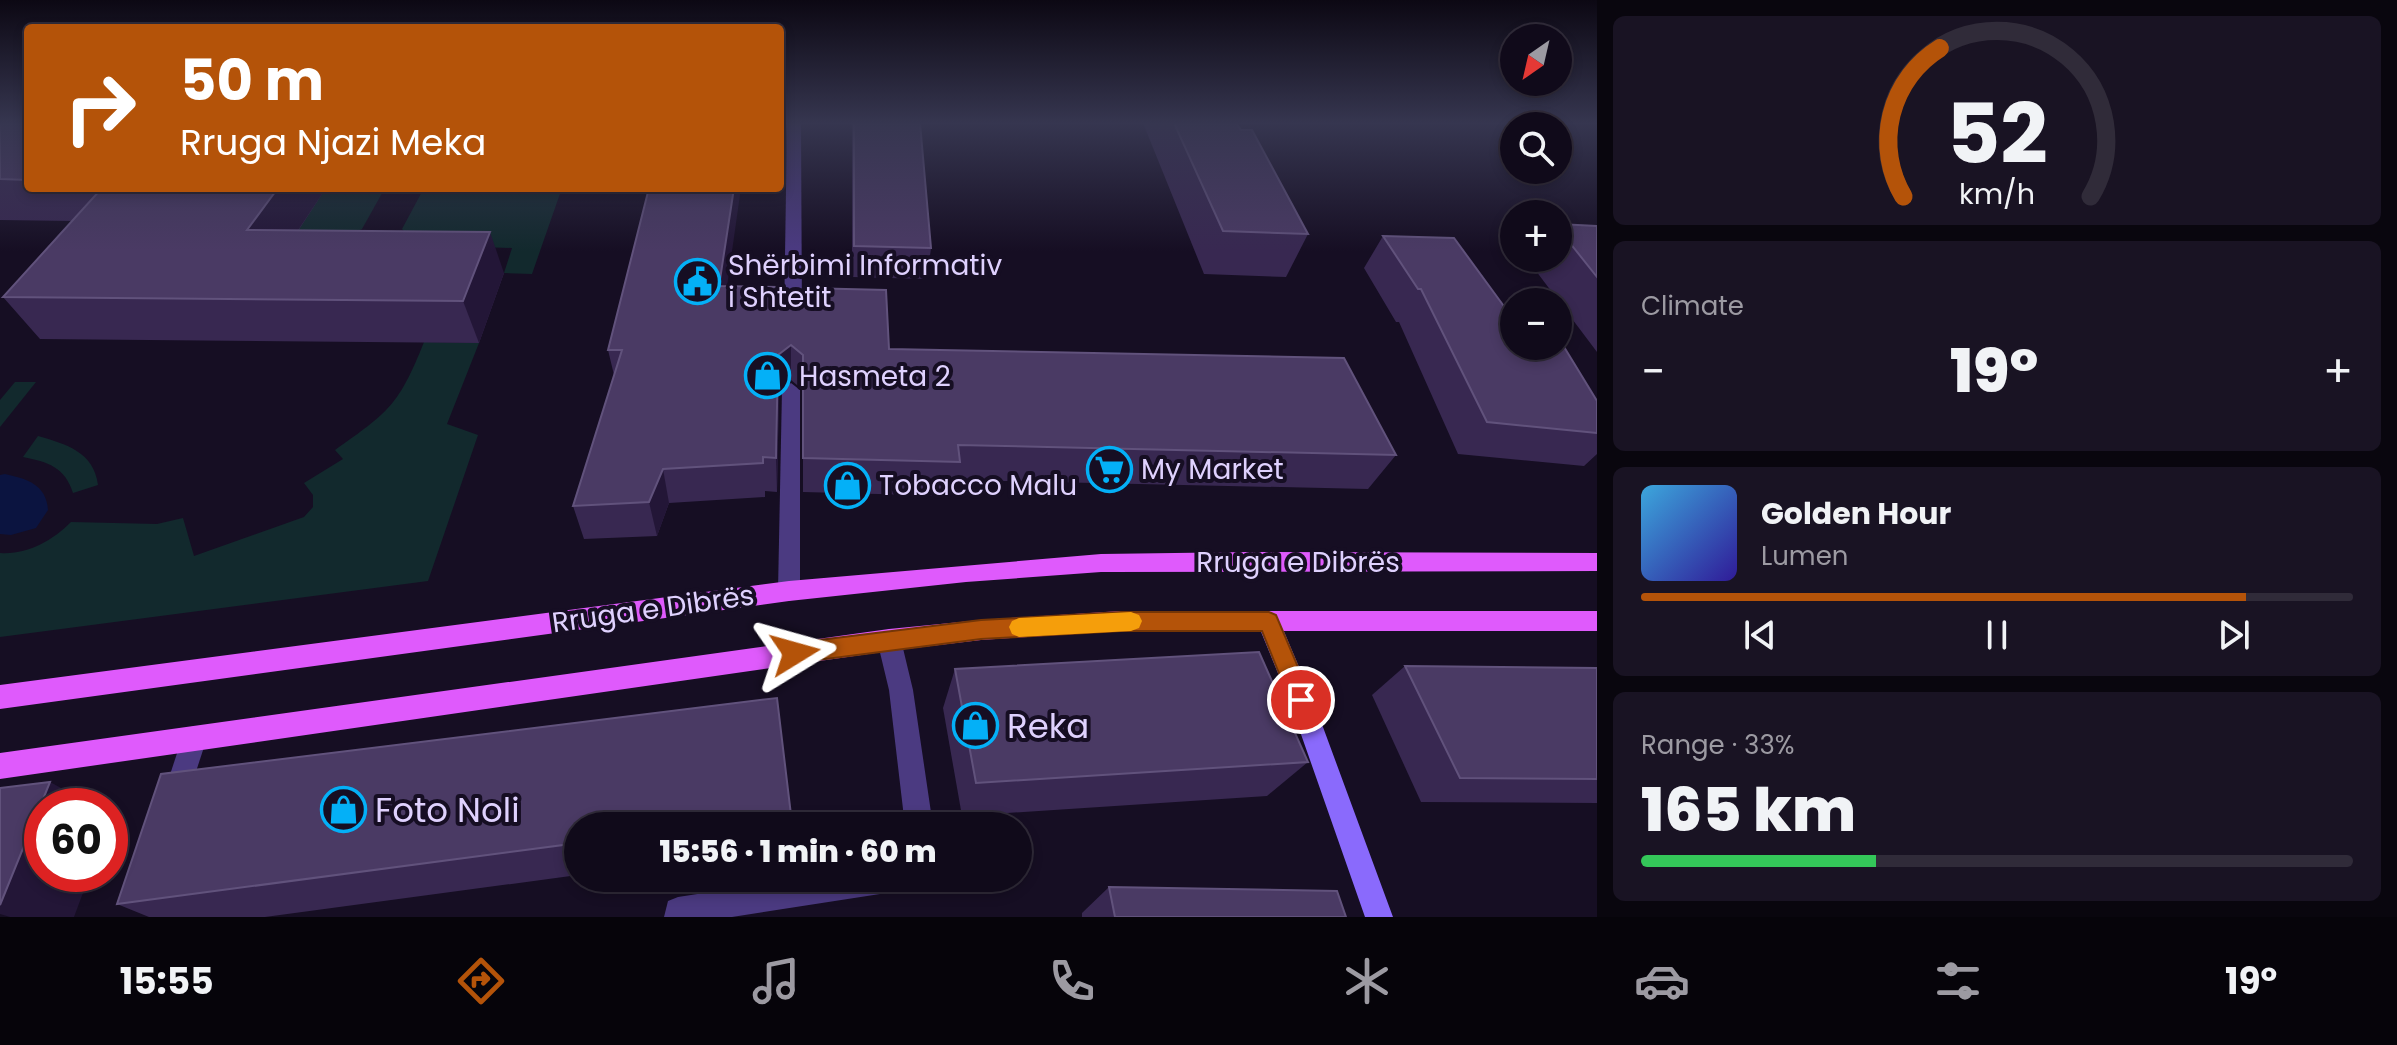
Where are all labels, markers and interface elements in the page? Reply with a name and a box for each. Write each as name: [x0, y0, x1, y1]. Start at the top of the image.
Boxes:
north arrow: [1500, 24, 1572, 96]
map controls: [1500, 24, 1572, 360]
text: 50 m: [180, 41, 324, 120]
icon: right: [48, 56, 152, 160]
text: 52: [1946, 75, 2048, 191]
button: search: [1500, 112, 1572, 184]
text: Rruga Njazi Meka: [180, 117, 486, 168]
text: km/h: [1959, 174, 2035, 214]
button: +: [1500, 200, 1572, 272]
place label: Shërbimi Informativ i Shtetit: [728, 246, 1002, 317]
public building icon: Shërbimi Informativ i Shtetit: [673, 257, 721, 305]
button: −: [1500, 288, 1572, 360]
text: Climate: [1641, 288, 1744, 324]
text: 19°: [1950, 329, 2038, 413]
text: −: [1641, 341, 1665, 402]
text: +: [2323, 341, 2353, 402]
shop icon: Hasmeta 2: [744, 352, 792, 400]
place label: Hasmeta 2: [799, 357, 951, 396]
supermarket icon: My Market: [1086, 445, 1134, 493]
place label: My Market: [1141, 450, 1284, 489]
shop icon: Tobacco Malu: [824, 461, 872, 509]
place label: Tobacco Malu: [879, 466, 1077, 505]
text: Golden Hour: [1761, 492, 1951, 535]
text: Lumen: [1761, 538, 1848, 574]
street label: Rruga e Dibrës: [1196, 543, 1400, 582]
street label: Rruga e Dibrës: [549, 576, 757, 642]
position arrow: [753, 611, 837, 695]
icon: previous: [1738, 613, 1782, 657]
icon: pause: [1975, 613, 2019, 657]
icon: next: [2212, 613, 2256, 657]
pin: [1267, 666, 1335, 734]
icon: arrive: [1279, 678, 1323, 722]
shop icon: Reka: [952, 702, 1000, 750]
place label: Reka: [1007, 702, 1089, 750]
text: Range · 33%: [1641, 727, 1794, 763]
text: 165 km: [1641, 768, 1856, 852]
shop icon: Foto Noli: [320, 786, 368, 834]
place label: Foto Noli: [375, 786, 520, 834]
speed limit sign: 60: [24, 788, 128, 892]
text: 15:56 · 1 min · 60 m: [659, 830, 937, 873]
icon: directions: [453, 953, 509, 1009]
icon: music: [748, 953, 804, 1009]
icon: phone: [1044, 953, 1100, 1009]
icon: climate: [1339, 953, 1395, 1009]
icon: car: [1634, 953, 1690, 1009]
icon: filters: [1930, 953, 1986, 1009]
text: 15:55: [120, 956, 214, 1007]
text: 19°: [2225, 956, 2277, 1007]

